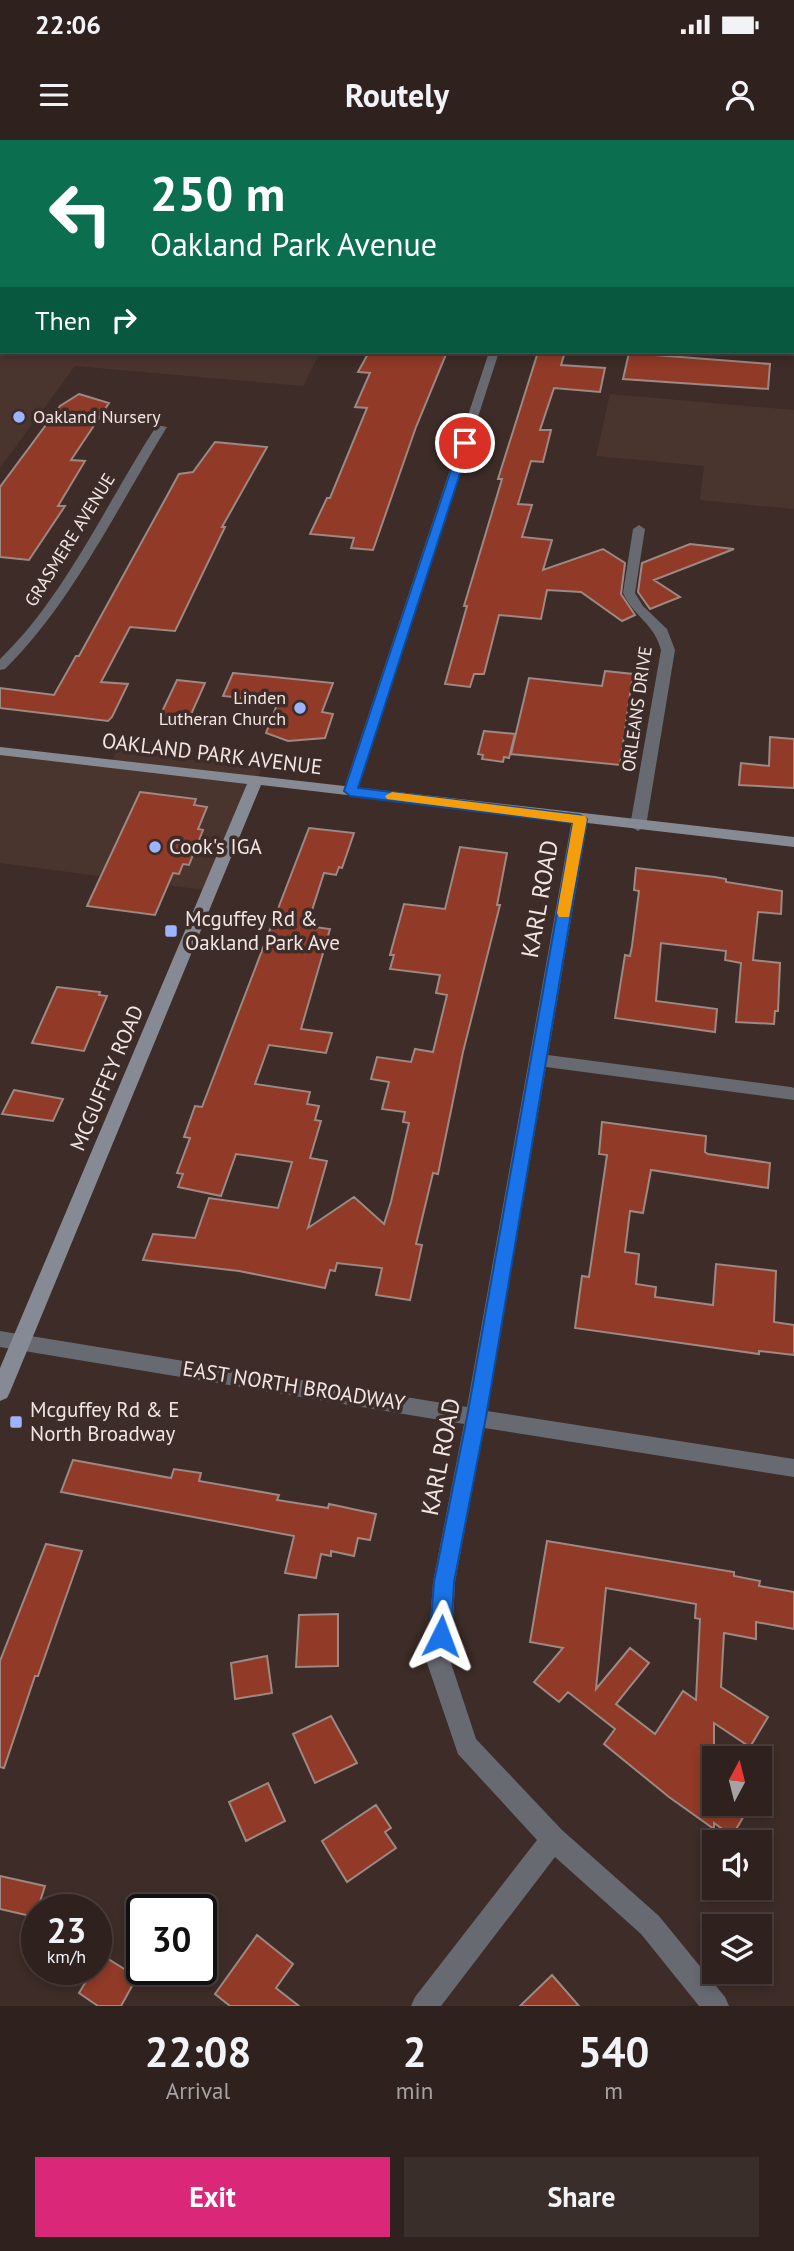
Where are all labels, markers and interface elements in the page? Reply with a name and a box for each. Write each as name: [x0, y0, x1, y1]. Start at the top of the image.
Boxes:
text: 22:06: [35, 8, 101, 41]
text: Routely: [345, 74, 449, 116]
icon: menu: [35, 76, 73, 114]
icon: person: [721, 76, 759, 114]
text: 250 m: [150, 161, 285, 225]
icon: left: [35, 168, 126, 259]
text: Oakland Park Avenue: [150, 223, 437, 265]
icon: right: [105, 301, 143, 339]
text: Then: [35, 304, 91, 337]
place label: Oakland Nursery: [33, 405, 161, 428]
marker: Oakland Nursery: [11, 409, 27, 425]
pin: [435, 413, 495, 473]
icon: arrive: [446, 424, 484, 462]
street label: GRASMERE AVENUE: [19, 469, 120, 611]
street label: ORLEANS DRIVE: [616, 645, 657, 773]
place label: Linden Lutheran Church: [159, 686, 286, 730]
marker: Linden Lutheran Church: [292, 700, 308, 716]
street label: OAKLAND PARK AVENUE: [100, 727, 324, 780]
place label: Cook's IGA: [169, 833, 263, 860]
street label: KARL ROAD: [514, 838, 565, 960]
marker: Cook's IGA: [147, 839, 163, 855]
place label: Mcguffey Rd & Oakland Park Ave: [185, 905, 340, 956]
marker: Mcguffey Rd & Oakland Park Ave: [163, 923, 179, 939]
street label: MCGUFFEY ROAD: [64, 1001, 149, 1155]
street label: EAST NORTH BROADWAY: [181, 1355, 408, 1416]
place label: Mcguffey Rd & E North Broadway: [30, 1396, 180, 1447]
street label: KARL ROAD: [414, 1396, 467, 1518]
marker: Mcguffey Rd & E North Broadway: [8, 1414, 24, 1430]
position arrow: [404, 1599, 478, 1673]
north arrow: [702, 1746, 772, 1816]
map controls: [702, 1746, 772, 1984]
button: sound: [702, 1830, 772, 1900]
speed limit sign: 30: [126, 1894, 217, 1985]
text: 23: [47, 1907, 86, 1953]
button: layers: [702, 1914, 772, 1984]
text: km/h: [47, 1945, 86, 1968]
text: 22:08: [145, 2024, 251, 2079]
text: 2: [403, 2024, 426, 2079]
text: 540: [578, 2024, 649, 2079]
text: Arrival: [166, 2076, 230, 2105]
text: min: [396, 2076, 433, 2105]
text: m: [604, 2076, 623, 2105]
button: Exit: [35, 2157, 390, 2237]
button: Share: [404, 2157, 759, 2237]

